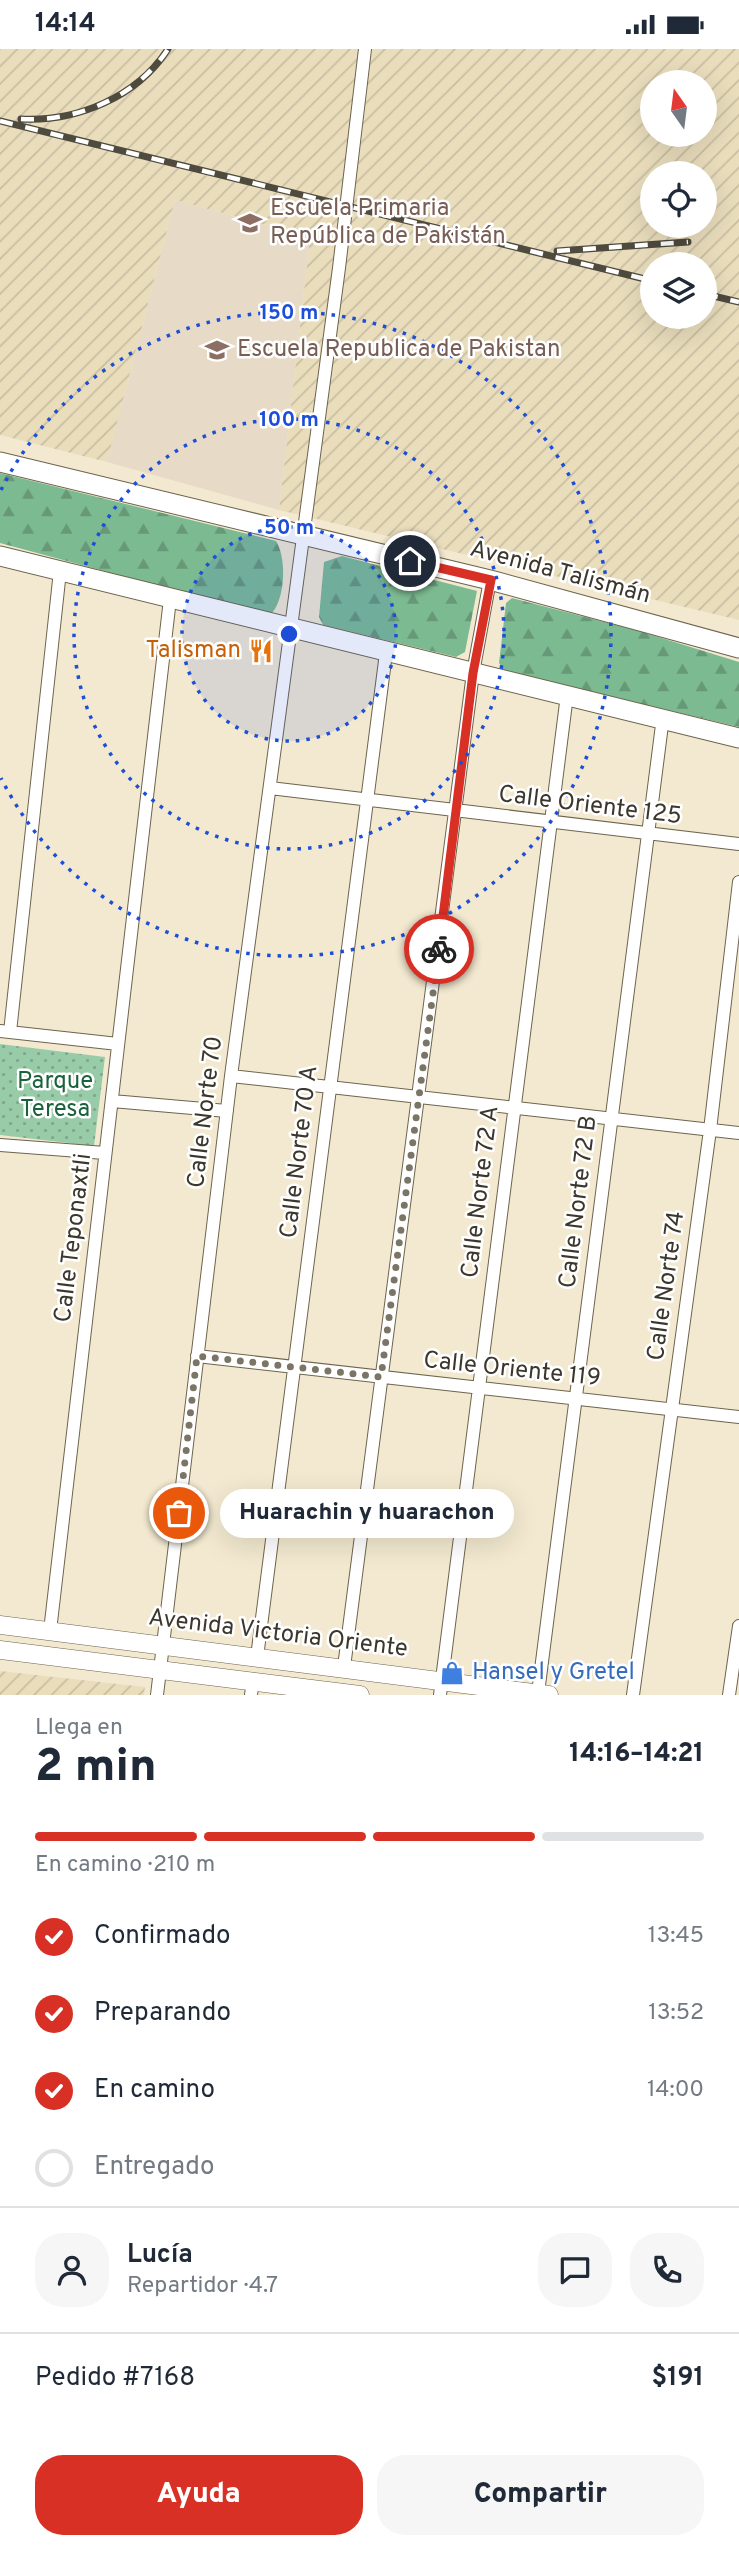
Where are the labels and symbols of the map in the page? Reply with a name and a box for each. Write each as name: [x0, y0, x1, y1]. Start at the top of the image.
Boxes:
north arrow: [640, 70, 718, 147]
place label: Escuela Primaria República de Pakistán: [270, 194, 506, 252]
school or university icon: Escuela Primaria República de Pakistán: [236, 209, 264, 237]
text: 150 m: [260, 300, 318, 327]
place label: Escuela Republica de Pakistan: [237, 335, 561, 365]
school or university icon: Escuela Republica de Pakistan: [203, 336, 231, 364]
text: 100 m: [259, 407, 319, 434]
text: 50 m: [264, 515, 314, 542]
pin: [380, 531, 440, 591]
street label: Avenida Talismán: [466, 534, 654, 612]
centre of rings: [277, 622, 301, 646]
place label: Talisman: [145, 636, 241, 666]
restaurant icon: Talisman: [247, 637, 275, 665]
street label: Calle Oriente 125: [497, 780, 683, 832]
courier: [404, 914, 474, 984]
street label: Calle Norte 70: [182, 1034, 230, 1190]
street label: Calle Norte 70 A: [275, 1064, 325, 1240]
park label: Parque Teresa: [17, 1067, 93, 1125]
street label: Calle Norte 72 A: [456, 1104, 506, 1280]
street label: Calle Norte 72 B: [554, 1114, 604, 1290]
street label: Calle Teponaxtli: [49, 1152, 99, 1324]
street label: Calle Norte 74: [642, 1209, 692, 1363]
street label: Calle Oriente 119: [422, 1346, 602, 1394]
pin: [149, 1483, 209, 1543]
callout: Huarachin y huarachon: [221, 1489, 515, 1537]
street label: Avenida Victoria Oriente: [147, 1603, 409, 1665]
place label: Hansel y Gretel: [472, 1658, 635, 1688]
shop icon: Hansel y Gretel: [438, 1659, 466, 1687]

